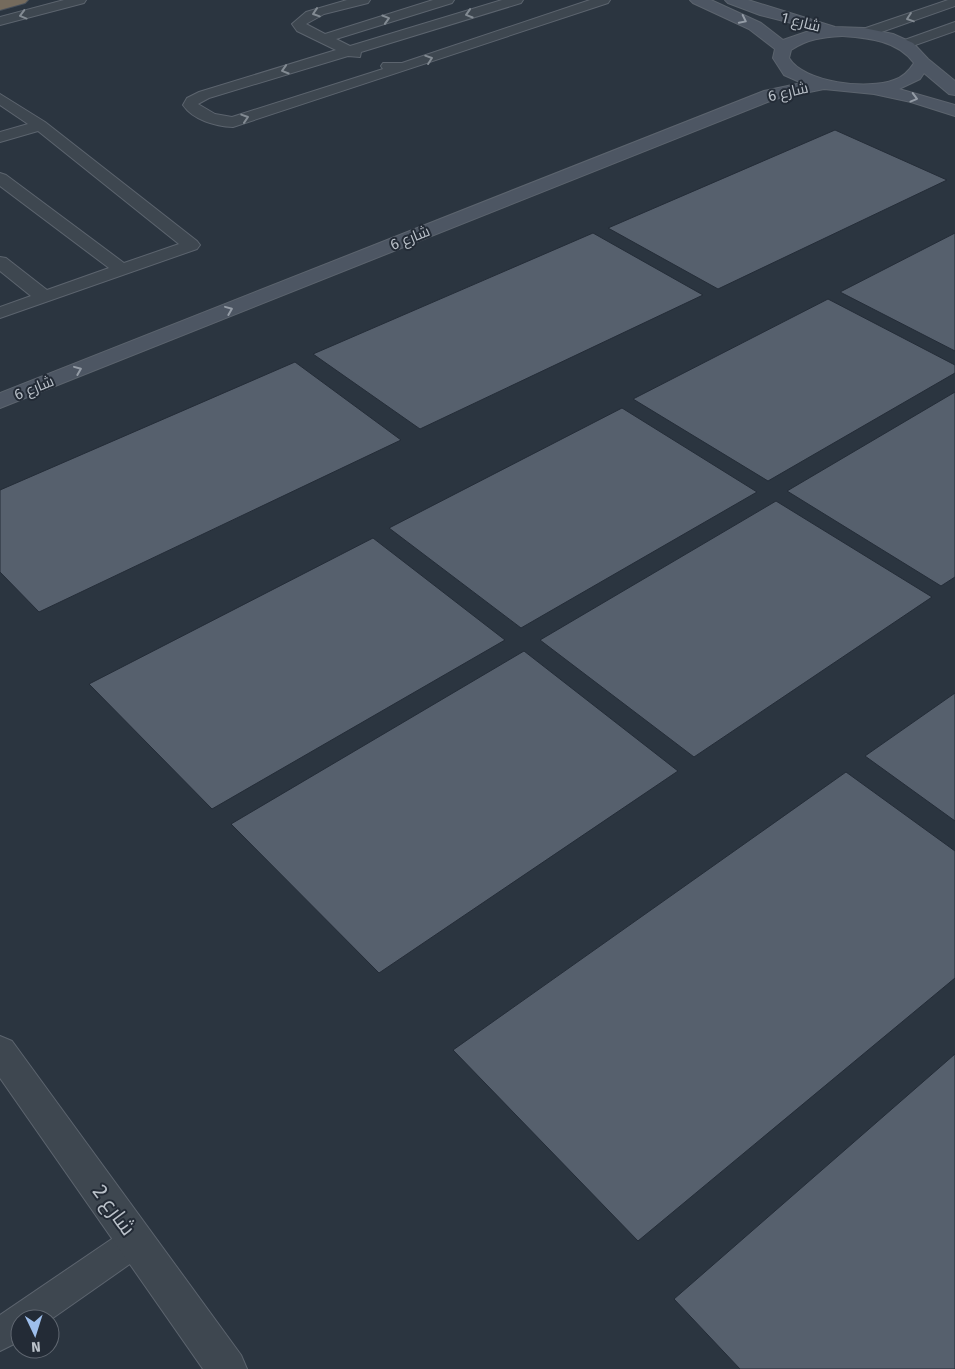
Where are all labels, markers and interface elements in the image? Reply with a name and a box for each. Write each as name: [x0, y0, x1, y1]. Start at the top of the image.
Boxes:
one-way arrow: [312, 8, 321, 18]
street label: شارع 1: [779, 8, 822, 37]
one-way arrow: [466, 9, 474, 19]
one-way arrow: [19, 10, 27, 20]
one-way arrow: [906, 12, 915, 22]
one-way arrow: [738, 13, 747, 24]
one-way arrow: [382, 15, 390, 25]
one-way arrow: [424, 55, 432, 65]
one-way arrow: [281, 65, 289, 75]
street label: شارع 6: [766, 79, 810, 107]
one-way arrow: [909, 92, 917, 102]
one-way arrow: [240, 114, 249, 124]
street label: شارع 6: [388, 222, 433, 256]
one-way arrow: [224, 306, 233, 317]
one-way arrow: [73, 366, 82, 377]
street label: شارع 6: [12, 372, 57, 406]
street label: شارع 2: [86, 1179, 141, 1241]
north arrow: [10, 1309, 60, 1359]
text: N: [31, 1338, 41, 1355]

